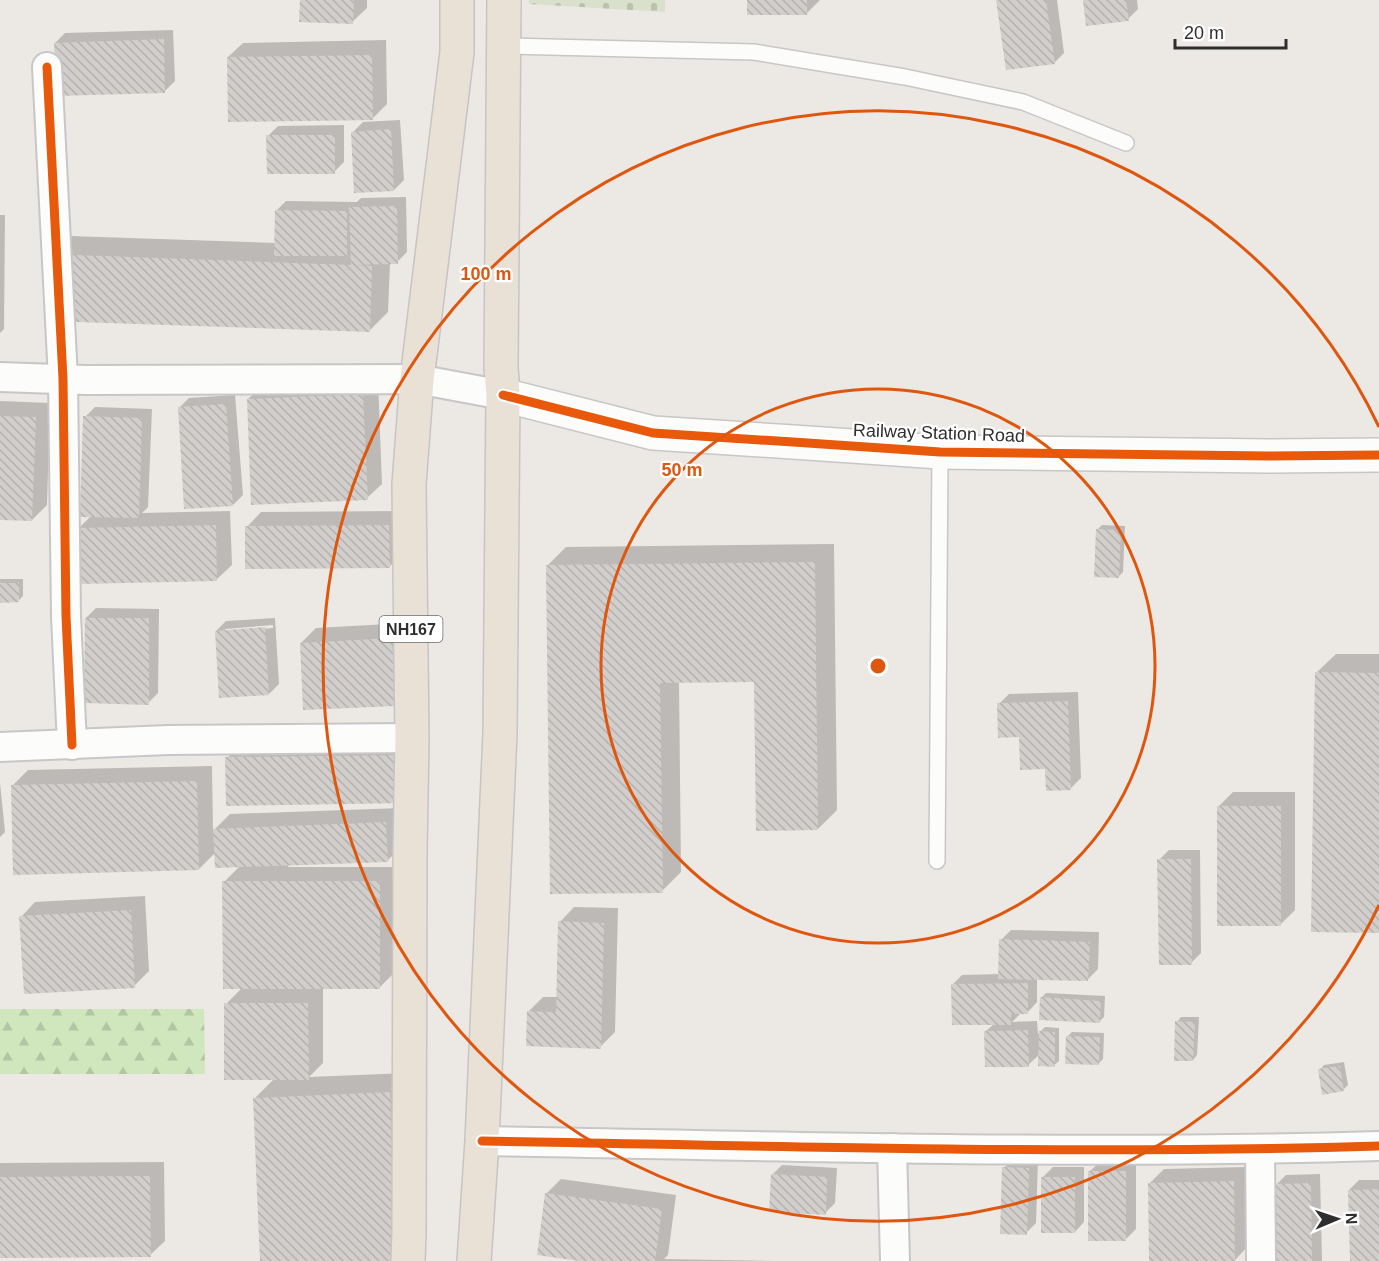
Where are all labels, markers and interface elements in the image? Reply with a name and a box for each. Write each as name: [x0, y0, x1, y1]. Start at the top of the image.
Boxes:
scale bar: [1175, 12, 1286, 50]
text: 20 m: [1184, 23, 1224, 43]
text: 100 m: [460, 264, 512, 284]
street label: Railway Station Road: [853, 420, 1025, 446]
text: 50 m: [661, 460, 703, 480]
road number: NH167: [380, 616, 442, 642]
centre of rings: [868, 656, 888, 676]
north arrow: [1307, 1189, 1367, 1249]
text: N: [1343, 1212, 1360, 1225]

